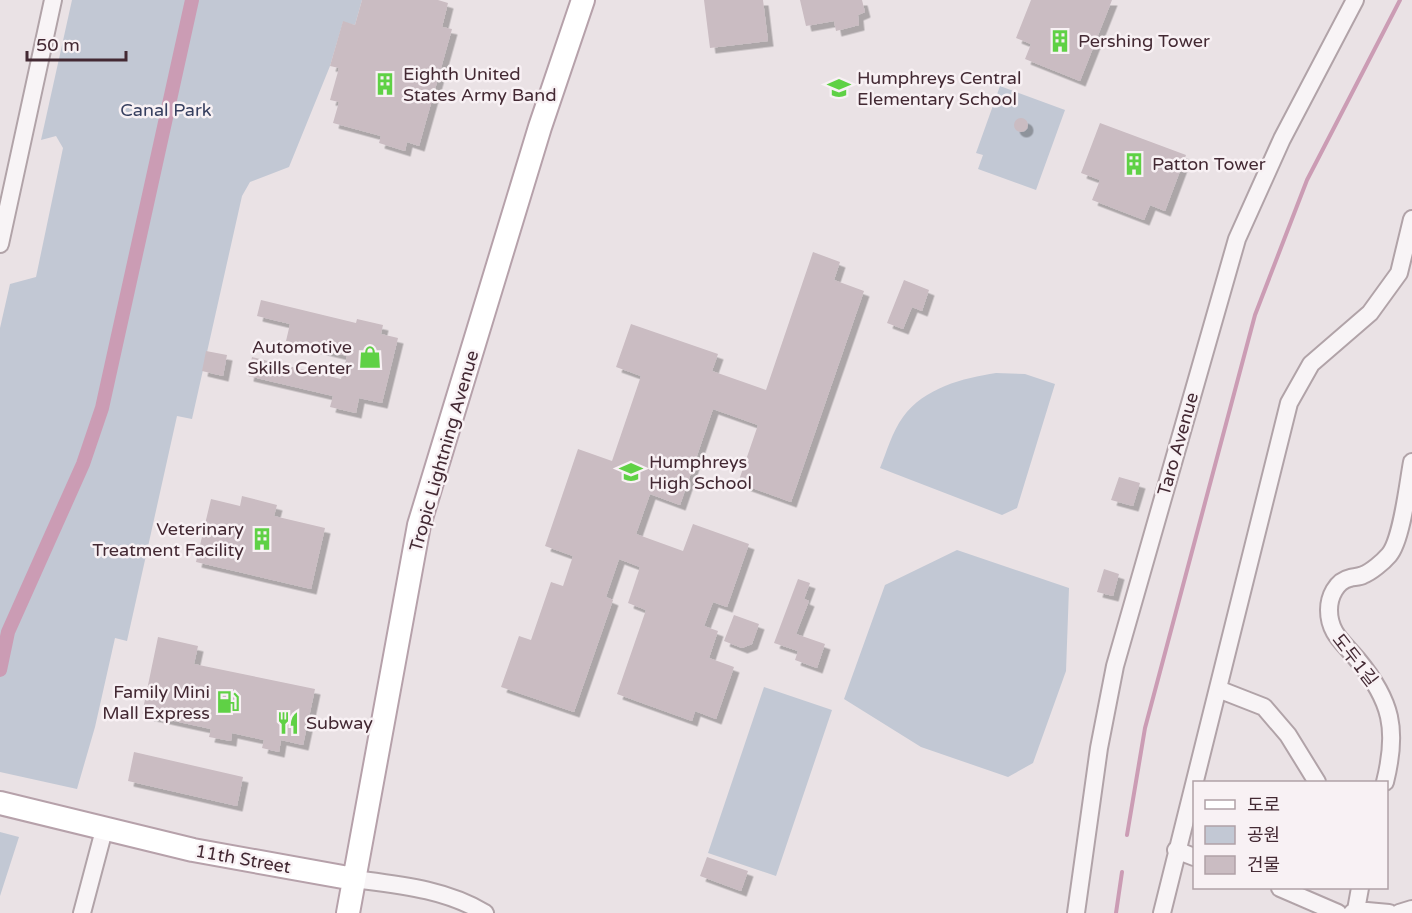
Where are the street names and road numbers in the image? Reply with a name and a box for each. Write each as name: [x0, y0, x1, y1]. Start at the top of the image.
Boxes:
street label: Tropic Lightning Avenue: [405, 348, 483, 554]
street label: Taro Avenue: [1153, 390, 1203, 498]
street label: 도두1길: [1328, 629, 1382, 691]
street label: 11th Street: [194, 840, 293, 878]

